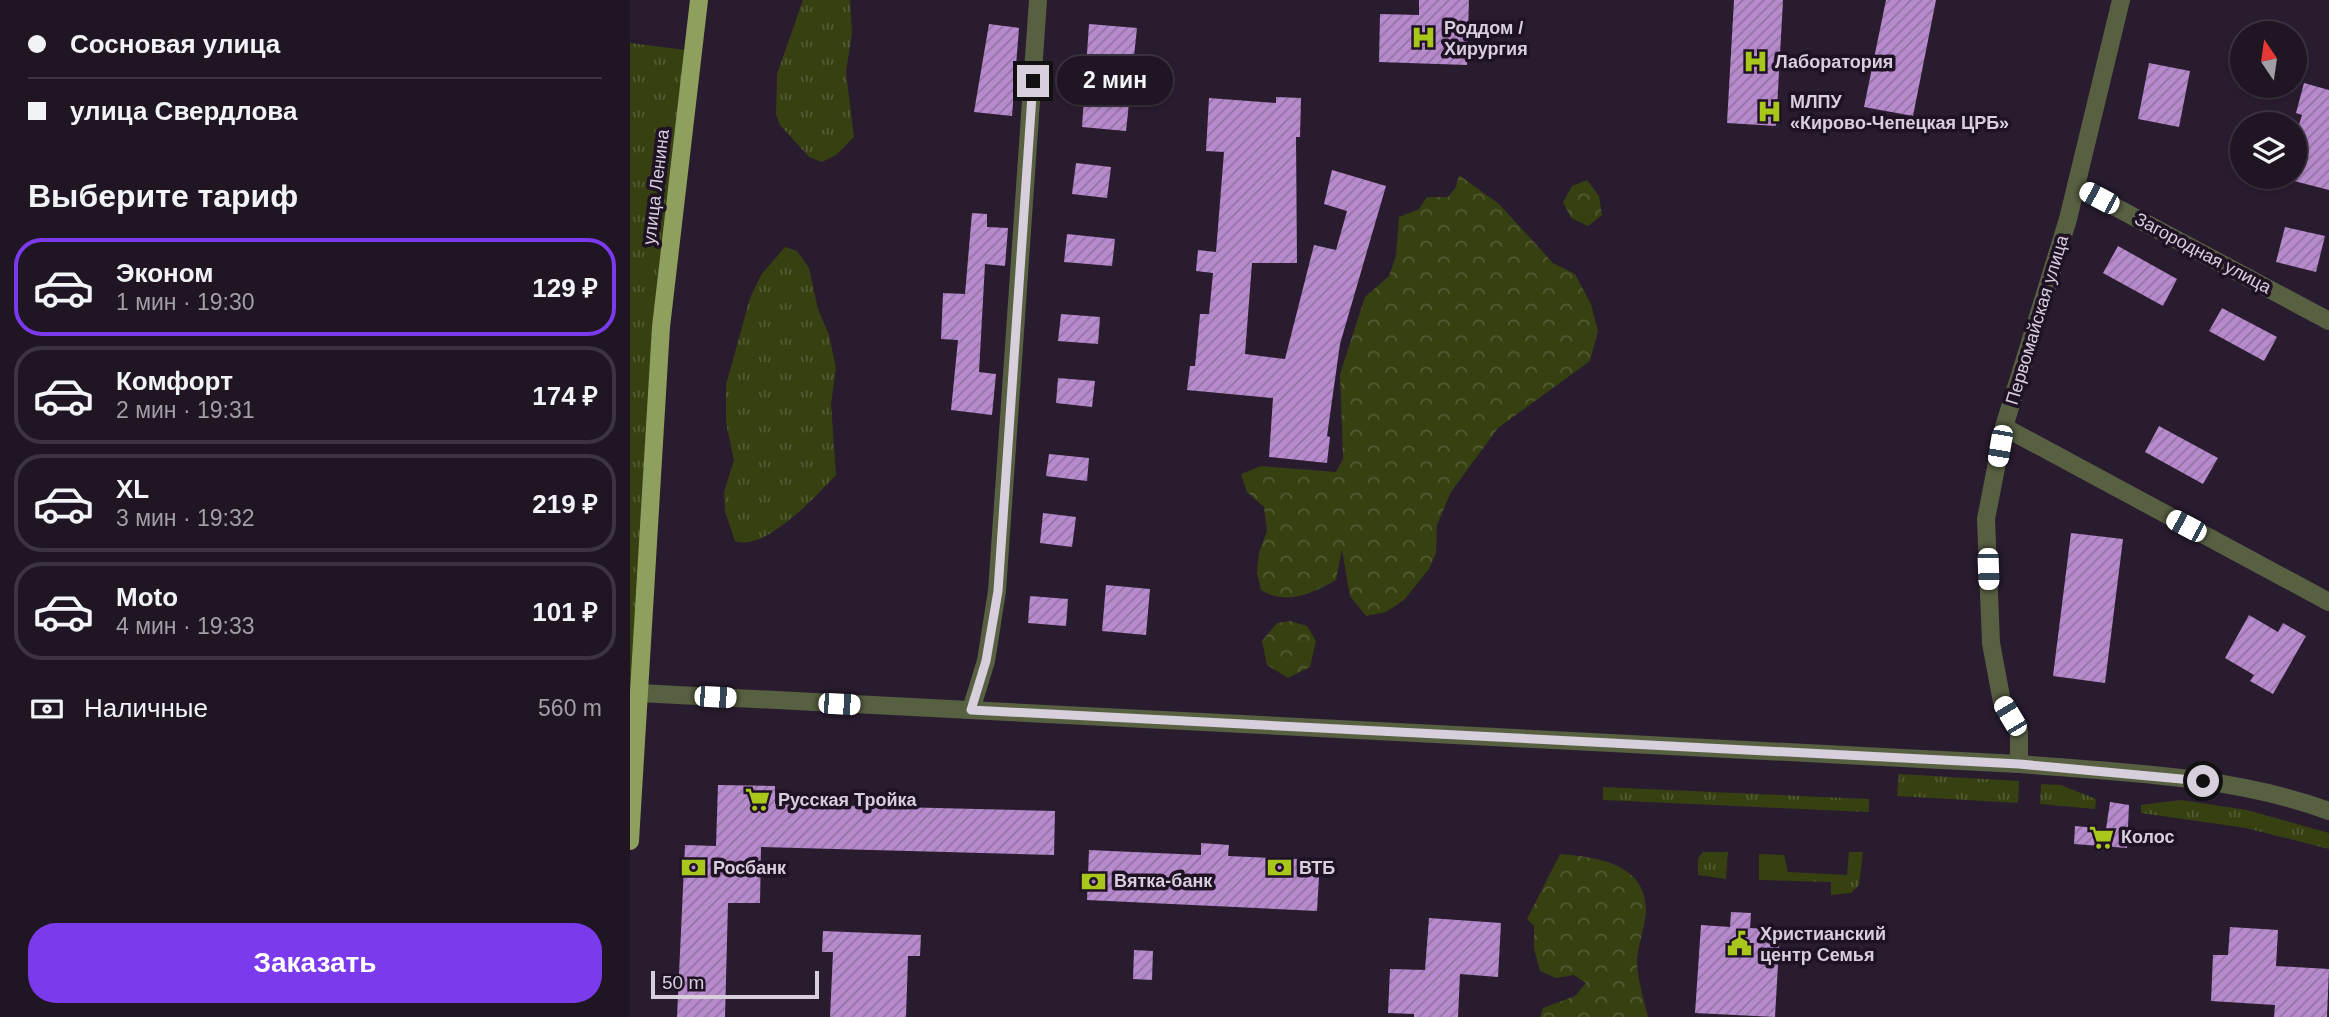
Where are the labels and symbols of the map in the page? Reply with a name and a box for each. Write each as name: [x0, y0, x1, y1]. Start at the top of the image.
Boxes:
place label: Роддом / Хирургия: [1444, 18, 1528, 59]
north arrow: [2230, 21, 2306, 98]
hospital icon: Роддом / Хирургия: [1410, 24, 1438, 52]
hospital icon: Лаборатория: [1741, 48, 1769, 76]
place label: Лаборатория: [1775, 52, 1893, 72]
callout: 2 мин: [1058, 56, 1173, 106]
route end: [1017, 65, 1049, 97]
place label: МЛПУ «Кирово-Чепецкая ЦРБ»: [1790, 92, 2009, 133]
hospital icon: МЛПУ «Кирово-Чепецкая ЦРБ»: [1756, 98, 1784, 126]
street label: улица Ленина: [639, 127, 673, 246]
car: [2076, 179, 2123, 217]
street label: Загородная улица: [2131, 209, 2275, 298]
street label: Первомайская улица: [2002, 232, 2073, 407]
car: [1987, 423, 2014, 469]
car: [2163, 507, 2210, 545]
car: [1977, 548, 2000, 590]
car: [694, 685, 737, 709]
car: [818, 692, 861, 716]
car: [1991, 693, 2030, 739]
route start: [2187, 765, 2219, 797]
supermarket icon: Русская Тройка: [744, 786, 772, 814]
place label: Русская Тройка: [778, 790, 917, 810]
supermarket icon: Колос: [2087, 823, 2115, 851]
place label: Колос: [2121, 827, 2175, 847]
bank icon: Росбанк: [679, 854, 707, 882]
bank icon: ВТБ: [1265, 854, 1293, 882]
place label: Росбанк: [713, 858, 787, 878]
place label: ВТБ: [1299, 858, 1335, 878]
bank icon: Вятка-банк: [1080, 867, 1108, 895]
place label: Вятка-банк: [1114, 871, 1213, 891]
place label: Христианский центр Семья: [1760, 924, 1886, 965]
public building icon: Христианский центр Семья: [1726, 930, 1754, 958]
scale bar: [651, 968, 819, 1000]

